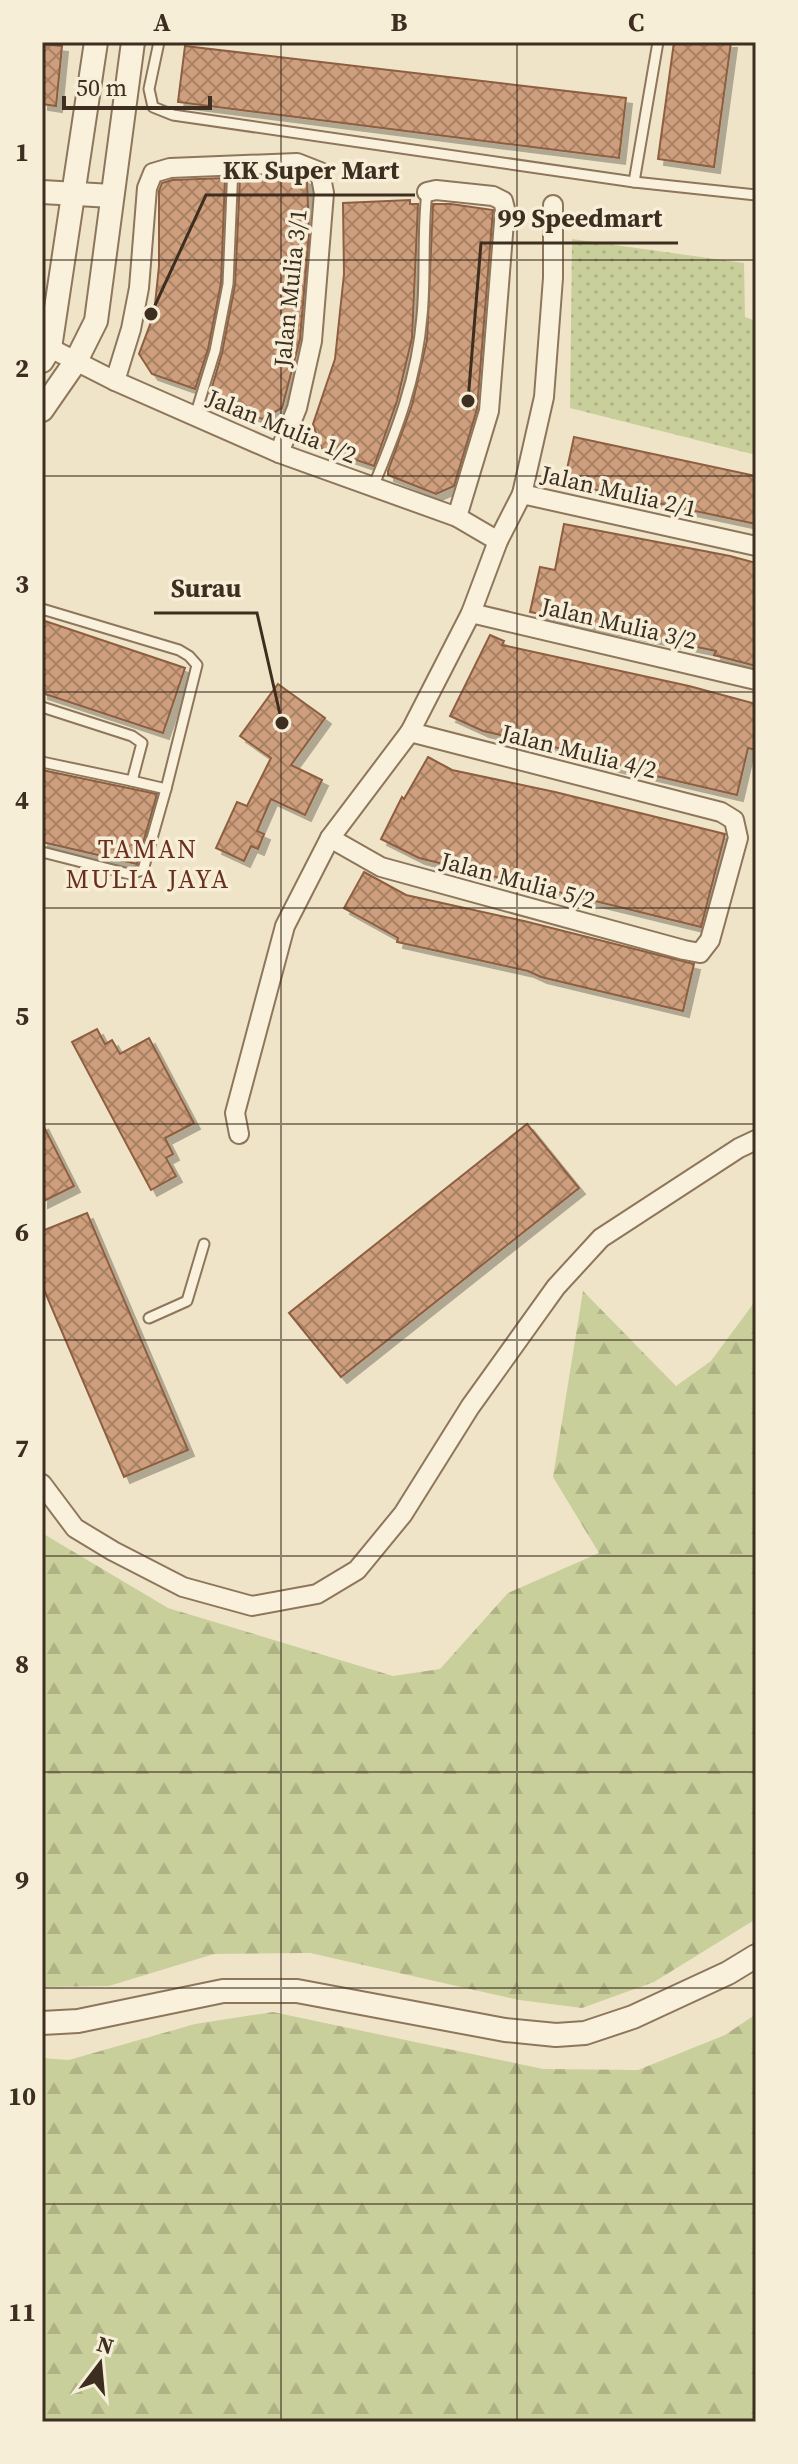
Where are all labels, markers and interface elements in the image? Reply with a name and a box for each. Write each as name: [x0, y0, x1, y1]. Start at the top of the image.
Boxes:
text: A: [153, 4, 171, 40]
text: B: [391, 4, 408, 40]
text: C: [628, 4, 644, 40]
scale bar: [64, 60, 210, 110]
text: 50 m: [76, 71, 127, 104]
text: 1: [15, 134, 29, 170]
callout: KK Super Mart: [206, 145, 415, 195]
text: KK Super Mart: [223, 152, 400, 188]
callout: 99 Speedmart: [481, 193, 678, 243]
text: 99 Speedmart: [498, 200, 663, 236]
street label: Jalan Mulia 3/1: [265, 207, 315, 370]
text: 2: [15, 350, 29, 386]
street label: Jalan Mulia 1/2: [201, 381, 362, 471]
street label: Jalan Mulia 2/1: [537, 457, 700, 525]
callout: Surau: [154, 563, 257, 613]
text: 3: [15, 566, 29, 602]
text: Surau: [171, 570, 241, 606]
street label: Jalan Mulia 3/2: [537, 589, 700, 657]
street label: Jalan Mulia 4/2: [497, 716, 660, 786]
text: 4: [15, 782, 29, 818]
district label: TAMAN MULIA JAYA: [66, 831, 230, 897]
street label: Jalan Mulia 5/2: [436, 843, 599, 916]
text: 5: [15, 998, 29, 1034]
text: 6: [15, 1214, 29, 1250]
text: 7: [15, 1430, 29, 1466]
text: 8: [15, 1646, 29, 1682]
text: 9: [15, 1862, 29, 1898]
text: 10: [8, 2078, 36, 2114]
text: 11: [8, 2294, 36, 2330]
north arrow: [60, 2324, 140, 2404]
text: N: [94, 2328, 117, 2361]

